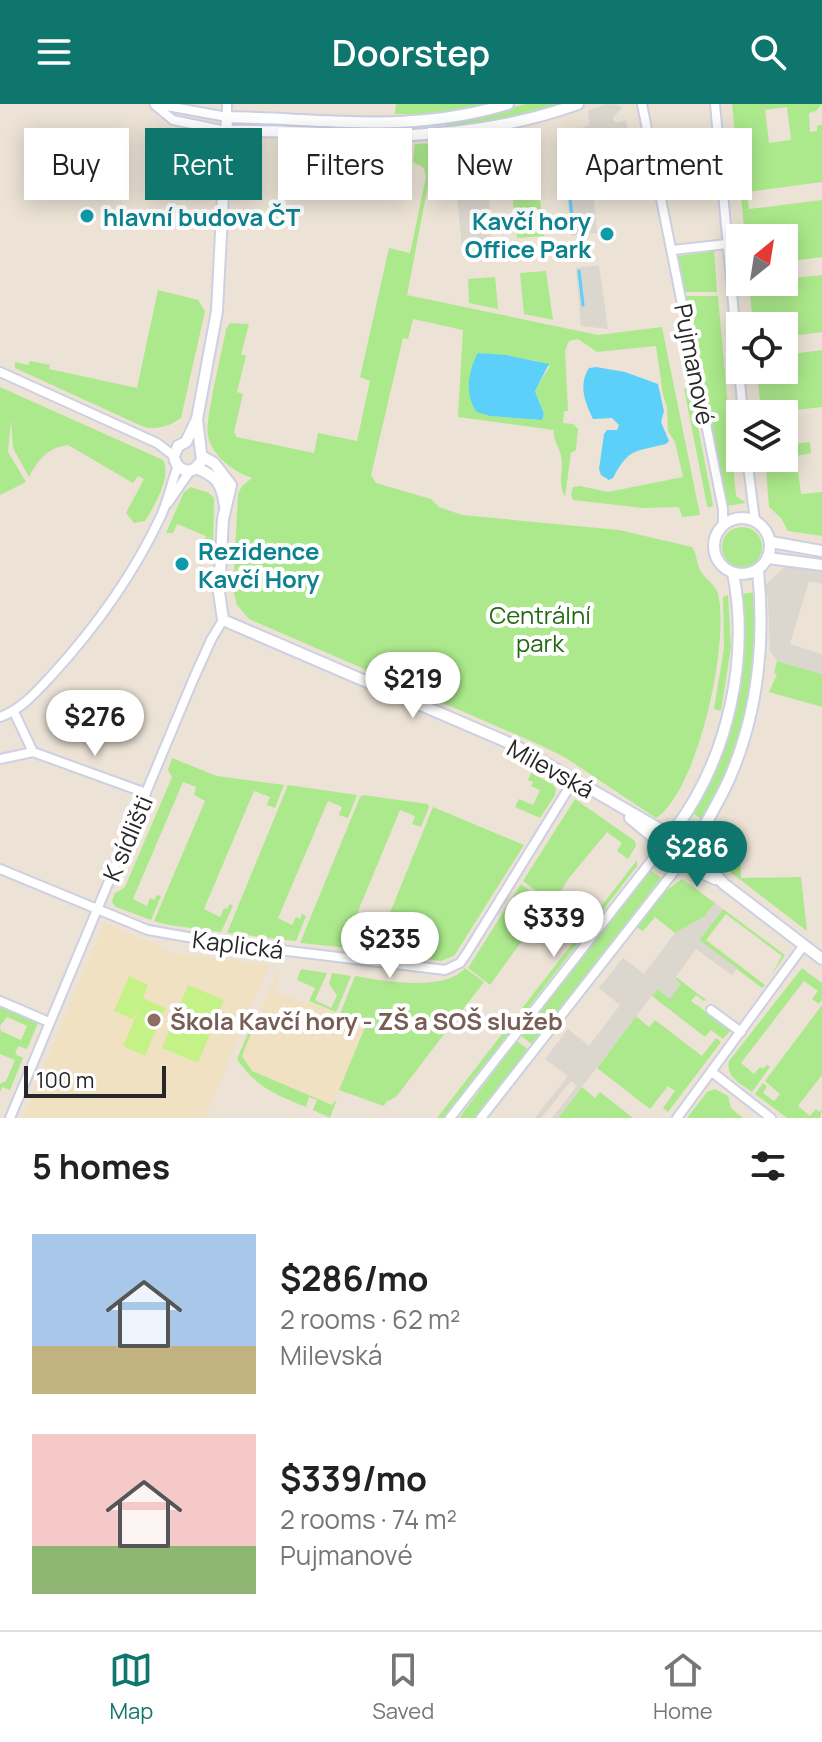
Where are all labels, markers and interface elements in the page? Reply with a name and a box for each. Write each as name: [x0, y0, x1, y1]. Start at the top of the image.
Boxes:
text: Doorstep: [332, 28, 490, 77]
icon: menu: [32, 30, 76, 74]
icon: search: [746, 30, 790, 74]
chip: Buy: [24, 128, 129, 200]
chip: Rent: [145, 128, 262, 200]
chip: Filters: [278, 128, 412, 200]
chip: New: [428, 128, 541, 200]
chip: Apartment: [557, 128, 752, 200]
place label: hlavní budova ČT: [103, 200, 301, 233]
place label: Kavčí hory Office Park: [465, 204, 592, 265]
marker: hlavní budova ČT: [78, 207, 96, 225]
north arrow: [726, 224, 798, 296]
map controls: [726, 224, 798, 472]
marker: Kavčí hory Office Park: [598, 225, 616, 243]
street label: Pujmanové: [667, 301, 723, 427]
button: locate: [726, 312, 798, 384]
button: layers: [726, 400, 798, 472]
place label: Rezidence Kavčí Hory: [198, 534, 320, 595]
marker: Rezidence Kavčí Hory: [173, 555, 191, 573]
park label: Centrální park: [489, 598, 591, 659]
pin: $219: [366, 652, 460, 720]
text: $219: [383, 660, 443, 696]
pin: $276: [48, 690, 142, 758]
text: $276: [64, 698, 126, 734]
street label: Milevská: [502, 731, 600, 805]
street label: K sídlišti: [94, 790, 160, 886]
pin: $286: [650, 821, 744, 889]
text: $286: [665, 829, 729, 865]
pin: $339: [507, 891, 601, 959]
text: $339: [523, 899, 585, 935]
pin: $235: [343, 912, 437, 980]
text: $235: [359, 920, 421, 956]
street label: Kaplická: [191, 922, 285, 966]
place label: Škola Kavčí hory - ZŠ a SOŠ služeb: [170, 1004, 563, 1037]
marker: Škola Kavčí hory - ZŠ a SOŠ služeb: [145, 1011, 163, 1029]
scale bar: [24, 1062, 166, 1098]
text: 100 m: [36, 1065, 94, 1095]
text: 5 homes: [32, 1143, 170, 1189]
icon: filters: [746, 1144, 790, 1188]
text: $286/mo: [280, 1255, 429, 1301]
icon: home: [96, 1266, 192, 1362]
text: 2 rooms · 62 m²: [280, 1301, 460, 1337]
text: Milevská: [280, 1337, 382, 1373]
text: $339/mo: [280, 1455, 427, 1501]
icon: home: [96, 1466, 192, 1562]
text: 2 rooms · 74 m²: [280, 1501, 457, 1537]
text: Pujmanové: [280, 1537, 413, 1573]
tab: Map: [109, 1648, 153, 1726]
tab: Saved: [372, 1648, 434, 1726]
tab: Home: [653, 1648, 713, 1726]

